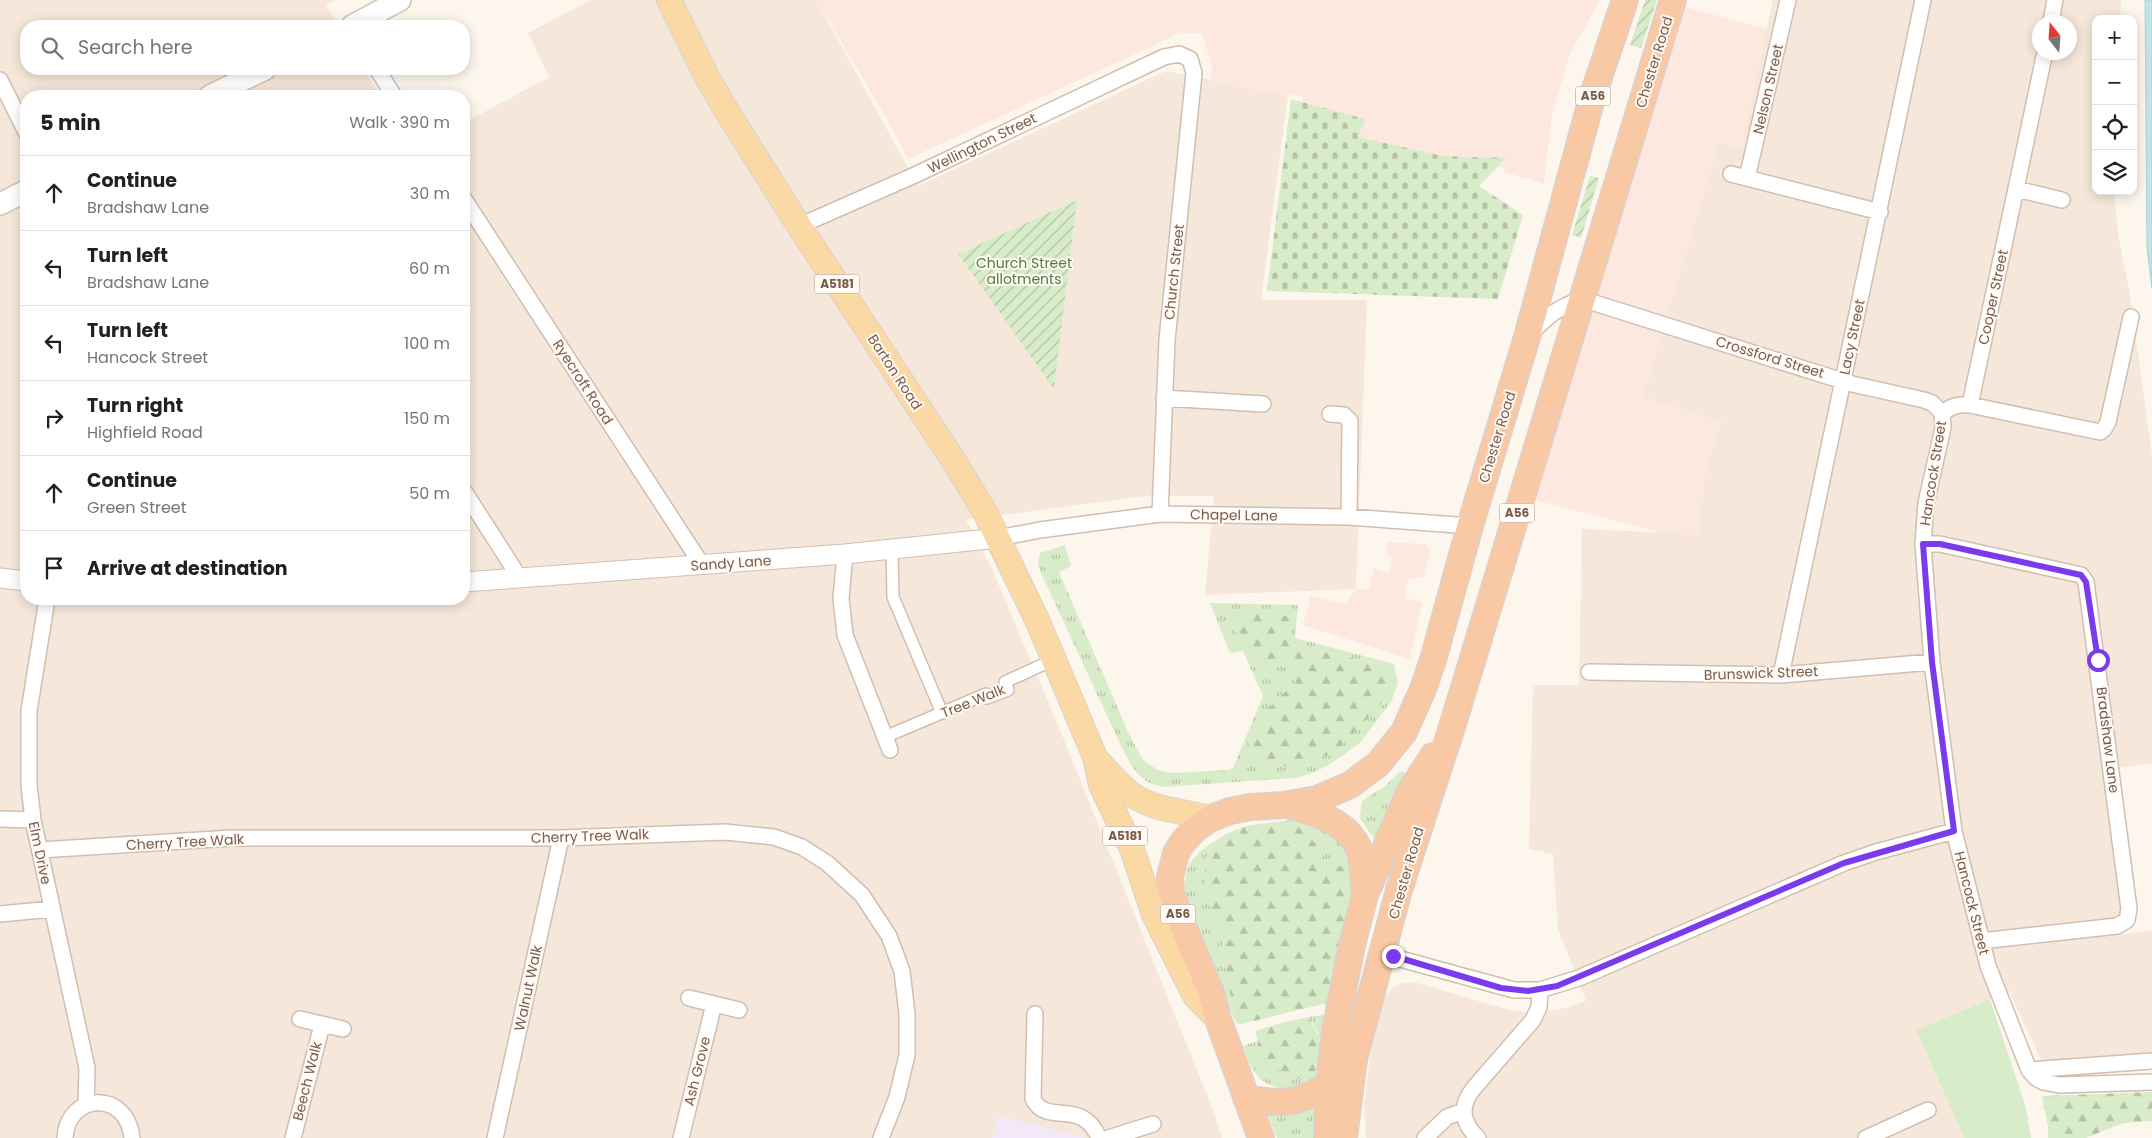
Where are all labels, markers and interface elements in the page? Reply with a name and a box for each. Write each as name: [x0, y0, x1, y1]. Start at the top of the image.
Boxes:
street label: Chester Road: [1631, 14, 1677, 110]
north arrow: [2032, 15, 2077, 60]
map controls: [2092, 15, 2137, 195]
button: +: [2092, 15, 2137, 60]
search box: [20, 20, 470, 75]
icon: search: [38, 34, 66, 62]
text: Search here: [78, 34, 192, 61]
street label: Nelson Street: [1748, 42, 1788, 136]
button: −: [2092, 60, 2137, 105]
road number: A56: [1576, 86, 1610, 105]
button: locate: [2092, 105, 2137, 150]
text: 5 min: [40, 108, 101, 137]
street label: Wellington Street: [924, 108, 1040, 178]
text: Walk · 390 m: [349, 111, 450, 134]
button: layers: [2092, 150, 2137, 195]
text: Continue: [87, 167, 177, 194]
icon: ahead: [40, 179, 68, 207]
text: 30 m: [410, 182, 450, 205]
text: Bradshaw Lane: [87, 196, 209, 219]
street label: Church Street: [1159, 223, 1189, 321]
text: Turn left: [87, 242, 168, 269]
street label: Cooper Street: [1973, 248, 2013, 346]
park label: Church Street allotments: [976, 253, 1072, 289]
icon: left: [40, 254, 68, 282]
text: 60 m: [409, 257, 450, 280]
text: Bradshaw Lane: [87, 271, 209, 294]
road number: A5181: [814, 274, 860, 294]
street label: Lacy Street: [1834, 297, 1870, 377]
text: Turn left: [87, 317, 168, 344]
icon: left: [40, 329, 68, 357]
street label: Barton Road: [863, 330, 927, 414]
street label: Crossford Street: [1713, 331, 1827, 383]
text: 100 m: [404, 332, 450, 355]
street label: Ryecroft Road: [548, 336, 618, 428]
text: Hancock Street: [87, 346, 208, 369]
street label: Chester Road: [1474, 389, 1520, 485]
text: Turn right: [87, 392, 183, 419]
icon: right: [40, 404, 68, 432]
text: 150 m: [404, 407, 450, 430]
street label: Hancock Street: [1915, 419, 1951, 527]
text: Highfield Road: [87, 421, 203, 444]
text: Continue: [87, 467, 177, 494]
icon: ahead: [40, 479, 68, 507]
text: 50 m: [409, 482, 450, 505]
text: Green Street: [87, 496, 187, 519]
road number: A56: [1500, 503, 1534, 522]
street label: Chapel Lane: [1190, 504, 1278, 526]
street label: Sandy Lane: [690, 550, 772, 576]
icon: arrive: [40, 554, 68, 582]
text: Arrive at destination: [87, 555, 288, 582]
route start: [2087, 649, 2110, 672]
street label: Brunswick Street: [1703, 661, 1819, 685]
street label: Tree Walk: [938, 679, 1009, 723]
street label: Bradshaw Lane: [2092, 686, 2124, 795]
street label: Elm Drive: [24, 820, 56, 887]
street label: Cherry Tree Walk: [531, 824, 650, 848]
street label: Chester Road: [1383, 825, 1429, 921]
road number: A5181: [1102, 826, 1148, 846]
street label: Cherry Tree Walk: [125, 829, 245, 855]
street label: Hancock Street: [1949, 849, 1995, 957]
road number: A56: [1160, 904, 1196, 924]
street label: Walnut Walk: [509, 943, 547, 1033]
route end: [1382, 945, 1405, 968]
street label: Ash Grove: [679, 1034, 715, 1108]
street label: Beech Walk: [288, 1039, 327, 1123]

